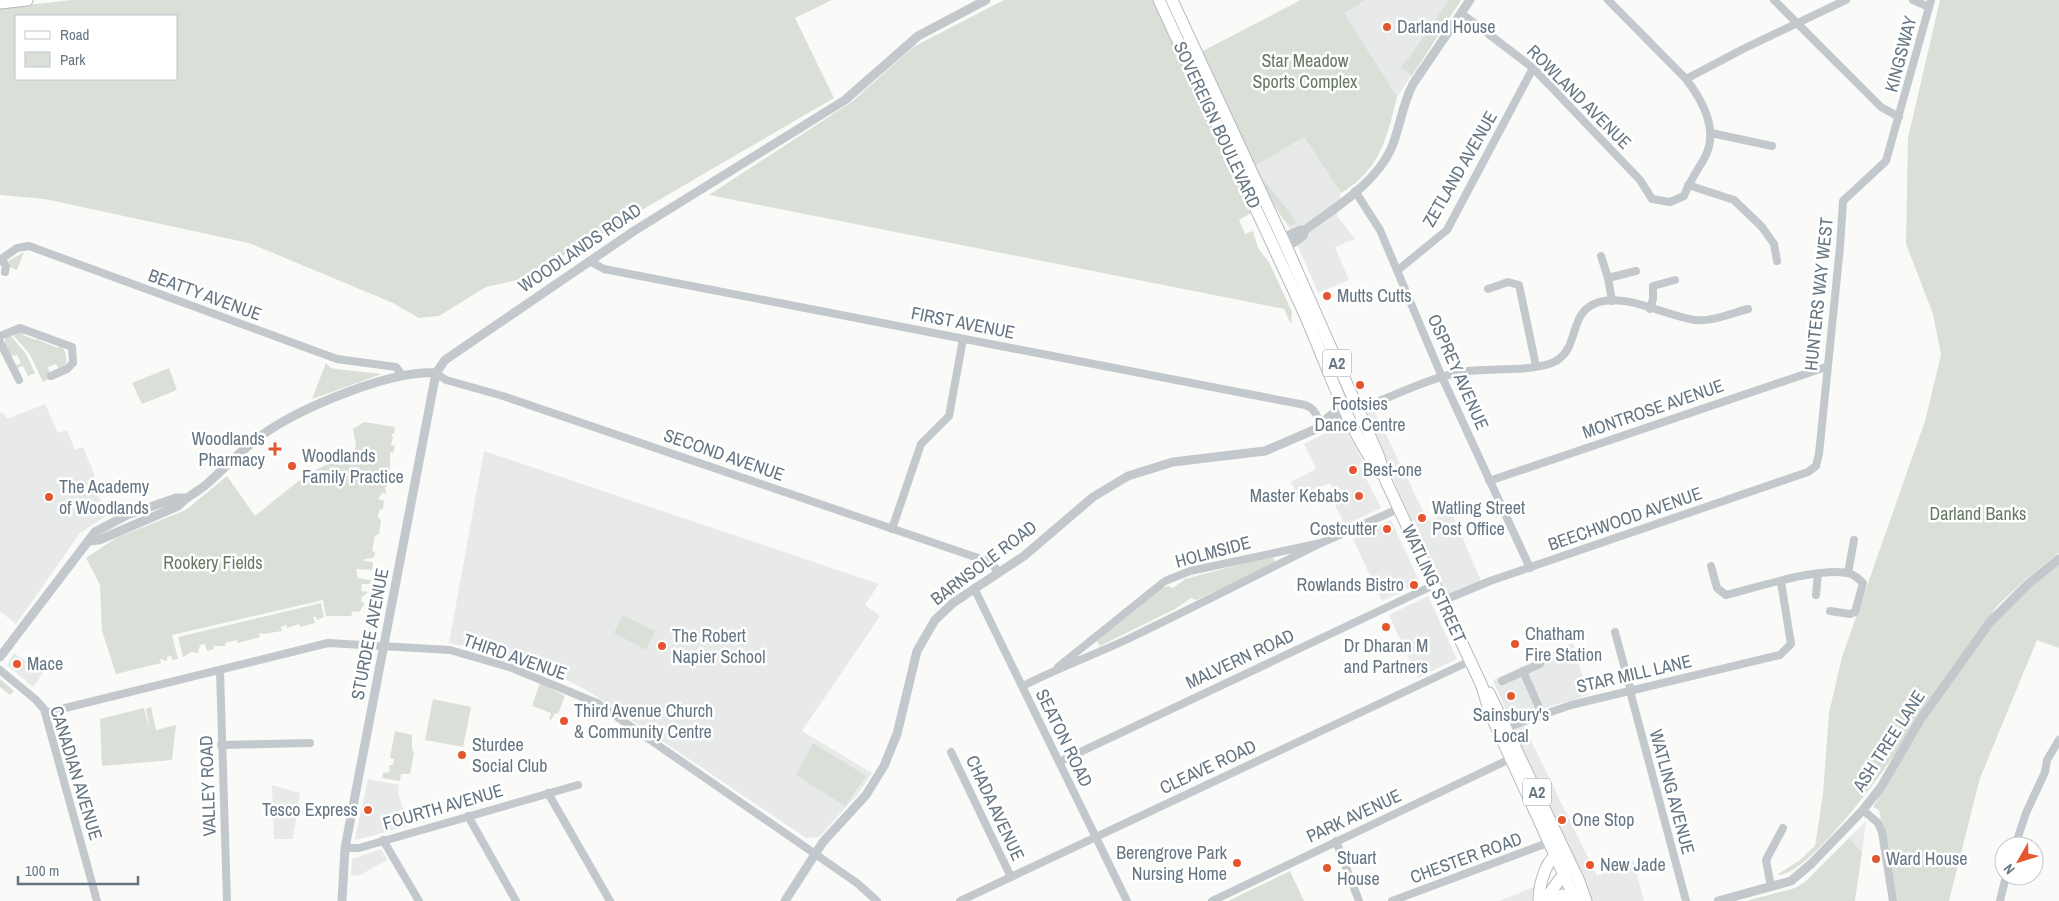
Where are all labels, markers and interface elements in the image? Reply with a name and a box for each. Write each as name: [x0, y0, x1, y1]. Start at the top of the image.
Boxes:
street label: KINGSWAY: [1878, 13, 1923, 95]
place label: Darland House: [1397, 14, 1495, 39]
legend: [15, 15, 178, 80]
marker: Darland House: [1381, 21, 1393, 33]
text: Road: [60, 24, 89, 45]
street label: SOVEREIGN BOULEVARD: [1168, 37, 1267, 212]
street label: ROWLAND AVENUE: [1522, 39, 1637, 154]
park label: Star Meadow Sports Complex: [1253, 48, 1358, 94]
text: Park: [60, 49, 86, 70]
street label: ZETLAND AVENUE: [1416, 106, 1503, 231]
street label: WOODLANDS ROAD: [513, 197, 646, 298]
street label: HUNTERS WAY WEST: [1798, 216, 1839, 372]
street label: BEATTY AVENUE: [145, 262, 265, 327]
place label: Mutts Cutts: [1337, 283, 1412, 308]
marker: Mutts Cutts: [1321, 290, 1333, 302]
street label: FIRST AVENUE: [909, 300, 1017, 345]
street label: OSPREY AVENUE: [1422, 310, 1495, 434]
road number: A2: [1323, 349, 1351, 376]
street label: MONTROSE AVENUE: [1579, 373, 1727, 444]
marker: Footsies Dance Centre: [1354, 379, 1366, 391]
place label: Footsies Dance Centre: [1314, 391, 1406, 437]
street label: SECOND AVENUE: [660, 422, 788, 487]
place label: Woodlands Pharmacy: [191, 426, 266, 472]
marker: Woodlands Pharmacy: [269, 443, 281, 455]
place label: Woodlands Family Practice: [302, 443, 404, 489]
place label: Best-one: [1363, 457, 1422, 482]
marker: Woodlands Family Practice: [286, 460, 298, 472]
marker: Best-one: [1347, 464, 1359, 476]
place label: The Academy of Woodlands: [59, 474, 150, 520]
street label: BEECHWOOD AVENUE: [1544, 480, 1705, 557]
place label: Master Kebabs: [1250, 483, 1349, 508]
marker: Master Kebabs: [1353, 490, 1365, 502]
marker: The Academy of Woodlands: [43, 491, 55, 503]
place label: Watling Street Post Office: [1432, 495, 1525, 541]
park label: Darland Banks: [1930, 501, 2026, 526]
marker: Watling Street Post Office: [1416, 512, 1428, 524]
street label: BARNSOLE ROAD: [925, 514, 1042, 611]
place label: Costcutter: [1310, 516, 1377, 541]
street label: WATLING STREET: [1396, 521, 1473, 647]
marker: Costcutter: [1381, 523, 1393, 535]
street label: HOLMSIDE: [1172, 529, 1253, 574]
park label: Rookery Fields: [163, 550, 263, 575]
street label: STURDEE AVENUE: [345, 566, 395, 702]
place label: Rowlands Bistro: [1297, 572, 1404, 597]
marker: Rowlands Bistro: [1408, 579, 1420, 591]
marker: Dr Dharan M and Partners: [1380, 621, 1392, 633]
place label: Chatham Fire Station: [1525, 621, 1602, 667]
street label: MALVERN ROAD: [1181, 622, 1298, 695]
place label: The Robert Napier School: [672, 623, 766, 669]
street label: THIRD AVENUE: [460, 627, 570, 686]
place label: Dr Dharan M and Partners: [1344, 633, 1428, 679]
marker: Chatham Fire Station: [1509, 638, 1521, 650]
marker: The Robert Napier School: [656, 640, 668, 652]
street label: STAR MILL LANE: [1574, 648, 1694, 699]
place label: Mace: [27, 651, 63, 676]
marker: Mace: [11, 658, 23, 670]
street label: SEATON ROAD: [1030, 685, 1099, 791]
street label: ASH TREE LANE: [1846, 685, 1931, 797]
marker: Sainsbury's Local: [1505, 690, 1517, 702]
place label: Third Avenue Church & Community Centre: [574, 698, 713, 744]
place label: Sainsbury's Local: [1473, 702, 1549, 748]
street label: CANADIAN AVENUE: [44, 703, 109, 843]
marker: Third Avenue Church & Community Centre: [558, 715, 570, 727]
street label: WATLING AVENUE: [1644, 727, 1701, 857]
place label: Sturdee Social Club: [472, 732, 547, 778]
street label: CLEAVE ROAD: [1155, 733, 1260, 800]
street label: VALLEY ROAD: [193, 735, 222, 837]
marker: Sturdee Social Club: [456, 749, 468, 761]
street label: CHADA AVENUE: [960, 751, 1031, 865]
street label: FOURTH AVENUE: [380, 777, 506, 836]
road number: A2: [1523, 779, 1551, 806]
street label: PARK AVENUE: [1302, 783, 1405, 848]
place label: Tesco Express: [262, 797, 358, 822]
marker: Tesco Express: [362, 804, 374, 816]
place label: One Stop: [1572, 807, 1634, 832]
marker: One Stop: [1556, 814, 1568, 826]
street label: CHESTER ROAD: [1406, 826, 1525, 889]
north arrow: [1994, 836, 2044, 886]
place label: Berengrove Park Nursing Home: [1116, 840, 1228, 886]
place label: Stuart House: [1337, 845, 1380, 891]
place label: Ward House: [1886, 846, 1968, 871]
place label: New Jade: [1600, 852, 1666, 877]
marker: Ward House: [1870, 853, 1882, 865]
scale bar: [18, 854, 138, 886]
marker: Berengrove Park Nursing Home: [1231, 857, 1243, 869]
marker: New Jade: [1584, 859, 1596, 871]
text: 100 m: [25, 860, 59, 881]
text: N: [1999, 860, 2019, 878]
marker: Stuart House: [1321, 862, 1333, 874]

